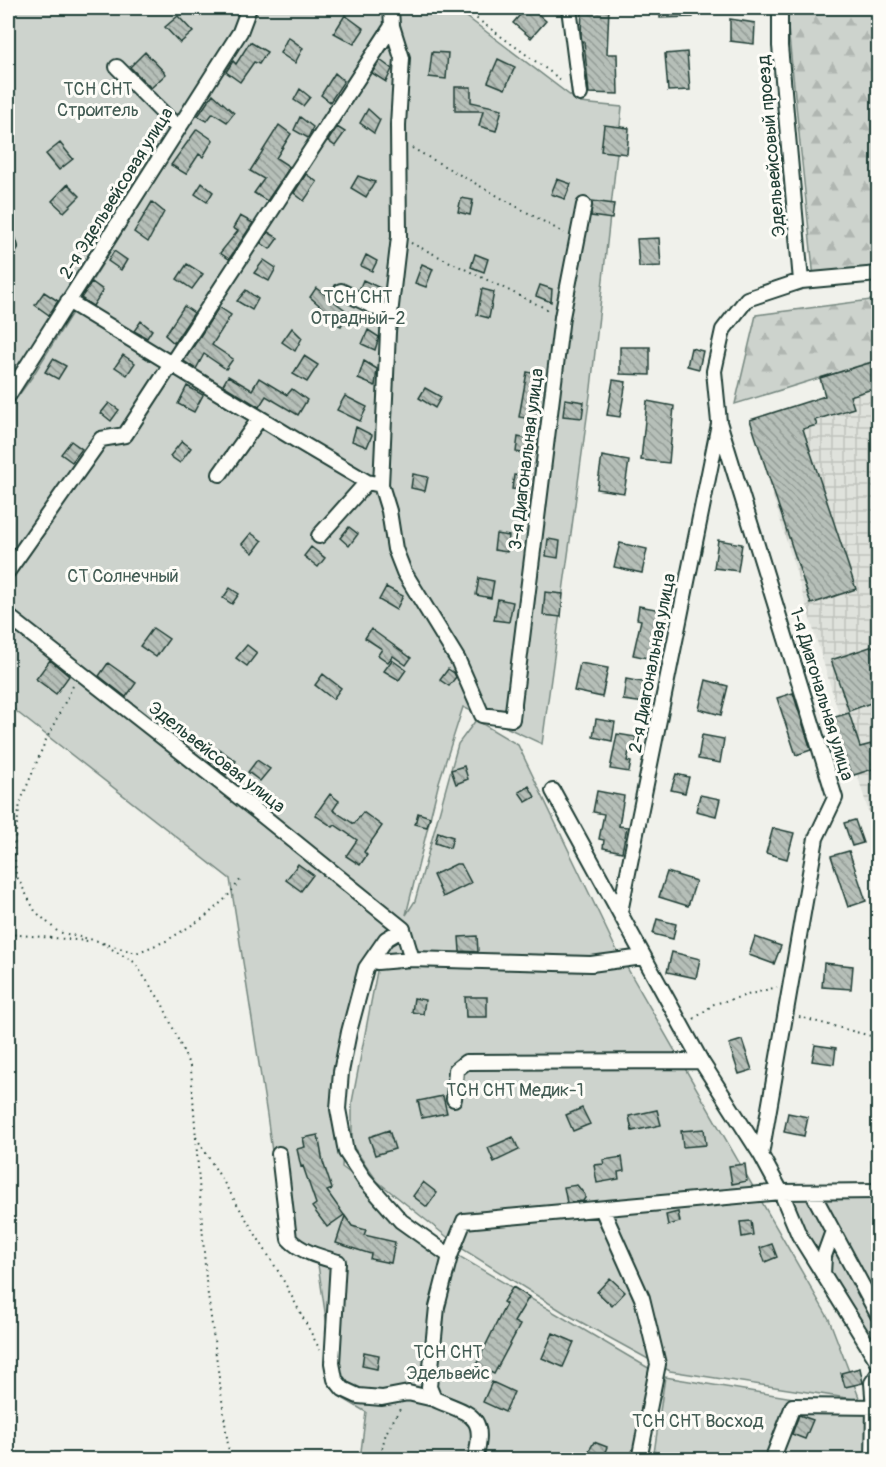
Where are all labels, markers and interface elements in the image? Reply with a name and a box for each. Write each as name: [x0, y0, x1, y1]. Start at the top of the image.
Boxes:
street label: Эдельвейсовый проезд: [752, 54, 791, 238]
park label: ТСН СНТ Строитель: [57, 78, 139, 122]
street label: 2-я Эдельвейсовая улица: [54, 103, 179, 283]
park label: ТСН СНТ Отрадный-2: [310, 286, 406, 330]
street label: 3-я Диагональная улица: [504, 367, 549, 551]
park label: СТ Солнечный: [67, 565, 179, 588]
street label: 2-я Диагональная улица: [624, 571, 681, 755]
street label: 1-я Диагональная улица: [784, 605, 859, 783]
street label: Эдельвейсовая улица: [143, 697, 290, 818]
park label: ТСН СНТ Медик-1: [446, 1079, 584, 1102]
park label: ТСН СНТ Эдельвейс: [406, 1341, 490, 1385]
park label: ТСН СНТ Восход: [632, 1410, 764, 1433]

